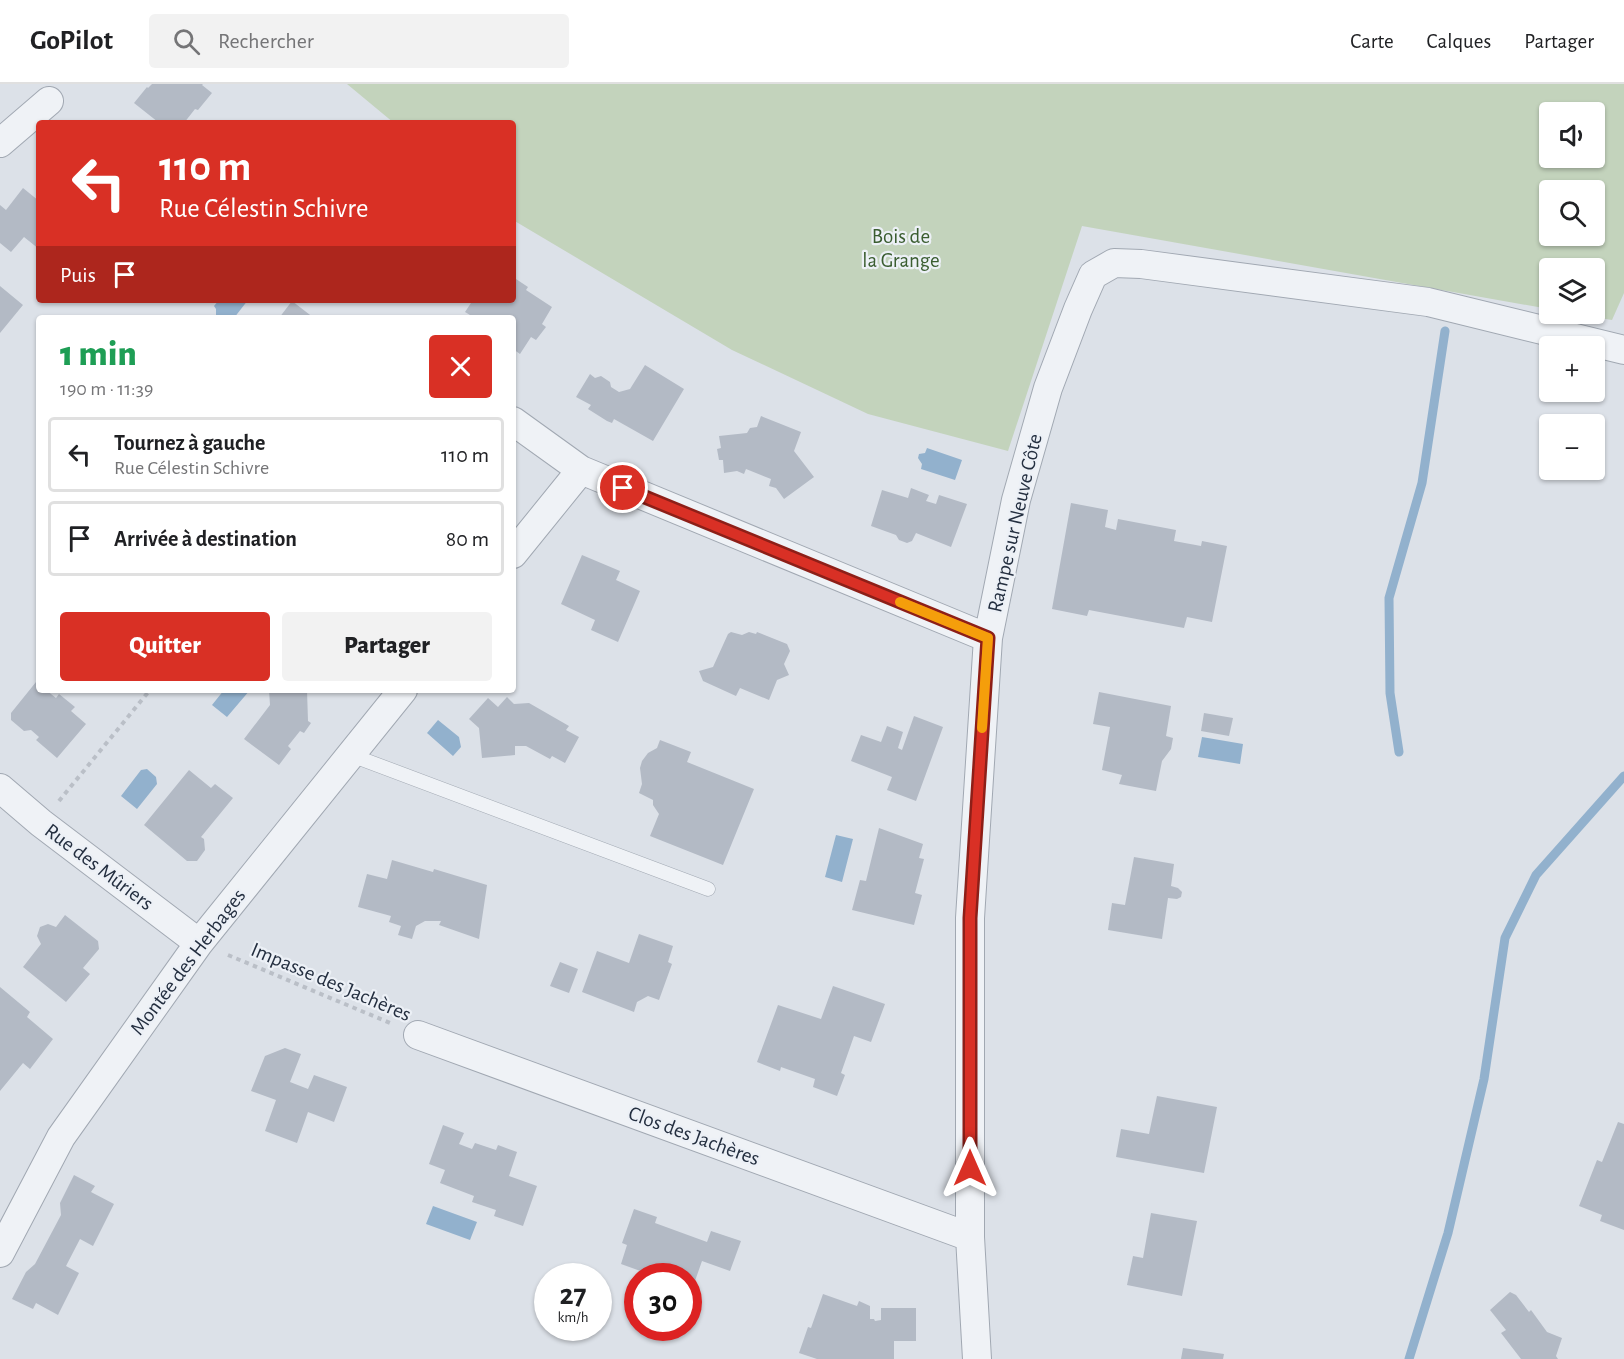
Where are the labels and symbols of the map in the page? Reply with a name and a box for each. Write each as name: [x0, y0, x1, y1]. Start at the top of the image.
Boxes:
park label: Bois de la Grange: [862, 226, 940, 271]
street label: Rampe sur Neuve Côte: [984, 432, 1046, 614]
pin: [597, 462, 648, 513]
street label: Rue des Mûriers: [41, 820, 157, 914]
street label: Montée des Herbages: [126, 885, 250, 1039]
street label: Impasse des Jachères: [248, 939, 414, 1025]
street label: Clos des Jachères: [626, 1103, 762, 1169]
position arrow: [938, 1136, 1002, 1200]
speed limit sign: 30: [624, 1263, 702, 1341]

